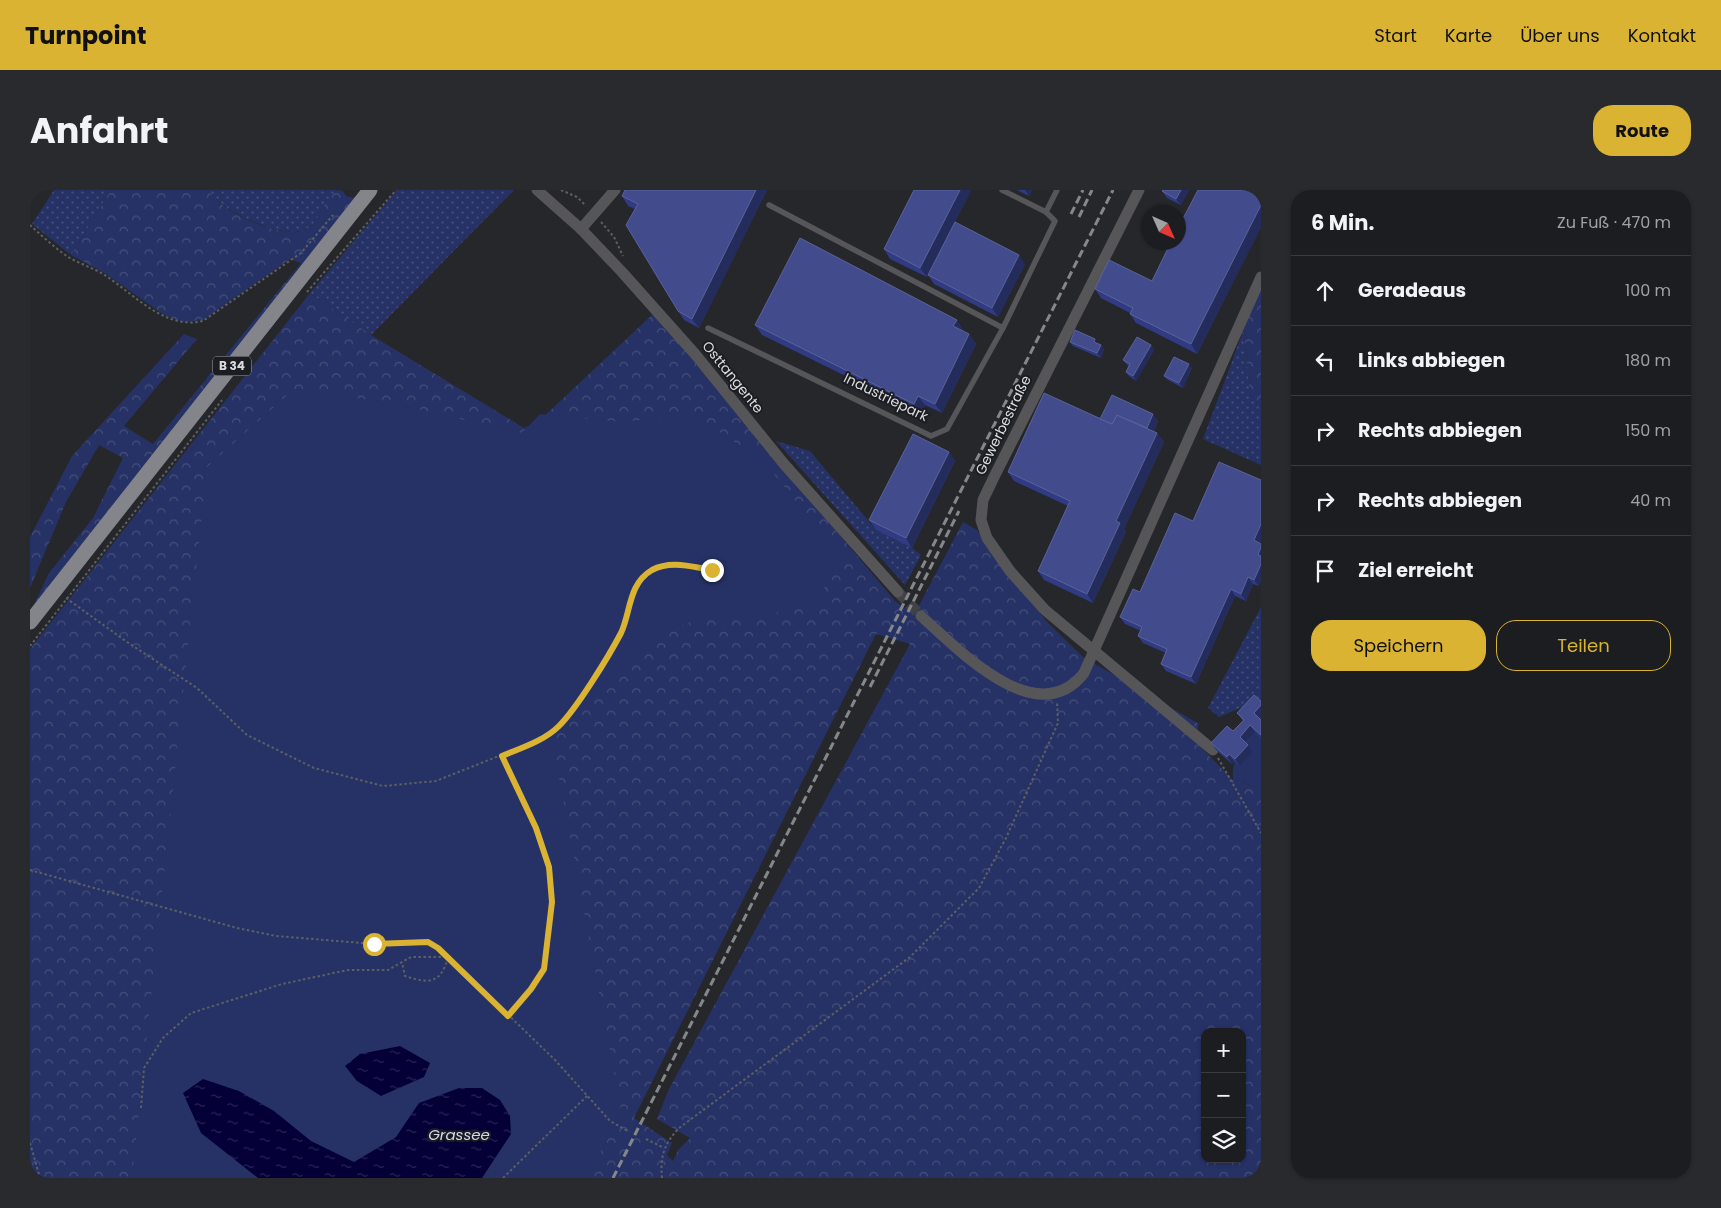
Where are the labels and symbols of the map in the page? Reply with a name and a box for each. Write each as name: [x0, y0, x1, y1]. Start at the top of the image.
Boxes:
north arrow: [1141, 205, 1186, 250]
street label: Osttangente: [698, 337, 769, 418]
road number: B 34: [213, 357, 251, 376]
street label: Industriepark: [840, 368, 932, 426]
street label: Gewerbestraße: [970, 372, 1036, 478]
route end: [701, 559, 724, 582]
route start: [363, 933, 386, 956]
water label: Grassee: [428, 1124, 490, 1145]

